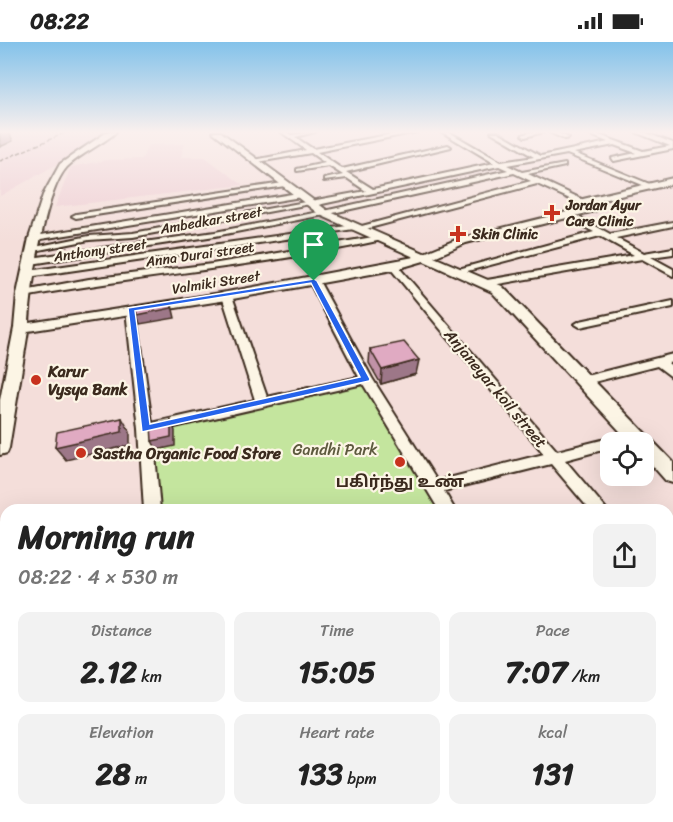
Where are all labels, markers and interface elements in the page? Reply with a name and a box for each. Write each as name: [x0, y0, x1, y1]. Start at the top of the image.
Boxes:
text: 08:22: [30, 2, 89, 41]
place label: Jordan Ayur Care Clinic: [565, 193, 642, 234]
street label: Ambedkar street: [157, 199, 265, 242]
marker: Jordan Ayur Care Clinic: [543, 204, 561, 222]
pin: [288, 219, 339, 281]
place label: Skin Clinic: [471, 222, 538, 247]
marker: Skin Clinic: [449, 225, 467, 243]
icon: arrive: [297, 228, 330, 261]
street label: Anthony street: [51, 231, 149, 270]
street label: Anna Durai street: [143, 235, 256, 275]
street label: Valmiki Street: [170, 263, 263, 302]
street label: Anjaneyar koil street: [436, 321, 555, 455]
place label: Karur Vysya Bank: [47, 357, 128, 404]
marker: Karur Vysya Bank: [29, 373, 43, 387]
map controls: [600, 432, 654, 486]
button: locate: [600, 432, 654, 486]
park label: Gandhi Park: [293, 435, 378, 464]
place label: Sastha Organic Food Store: [92, 439, 282, 468]
marker: Sastha Organic Food Store: [74, 446, 88, 460]
marker: பகிர்ந்து உண்: [393, 455, 407, 469]
place label: பகிர்ந்து உண்: [336, 467, 465, 496]
text: Morning run: [18, 508, 194, 566]
button: share: [593, 524, 656, 587]
text: 08:22 · 4 × 530 m: [18, 560, 178, 595]
text: Distance: [91, 616, 152, 645]
text: Time: [320, 616, 354, 645]
text: Pace: [536, 616, 570, 645]
text: 2.12: [81, 645, 137, 699]
text: 15:05: [298, 645, 376, 699]
text: 7:07: [505, 645, 567, 699]
text: km: [137, 662, 162, 691]
text: /km: [567, 662, 600, 691]
text: Elevation: [89, 718, 154, 747]
text: Heart rate: [299, 718, 375, 747]
text: kcal: [538, 718, 567, 747]
text: 28: [95, 747, 131, 801]
text: 133: [297, 747, 343, 801]
text: 131: [532, 747, 574, 801]
text: m: [131, 764, 147, 793]
text: bpm: [343, 764, 377, 793]

